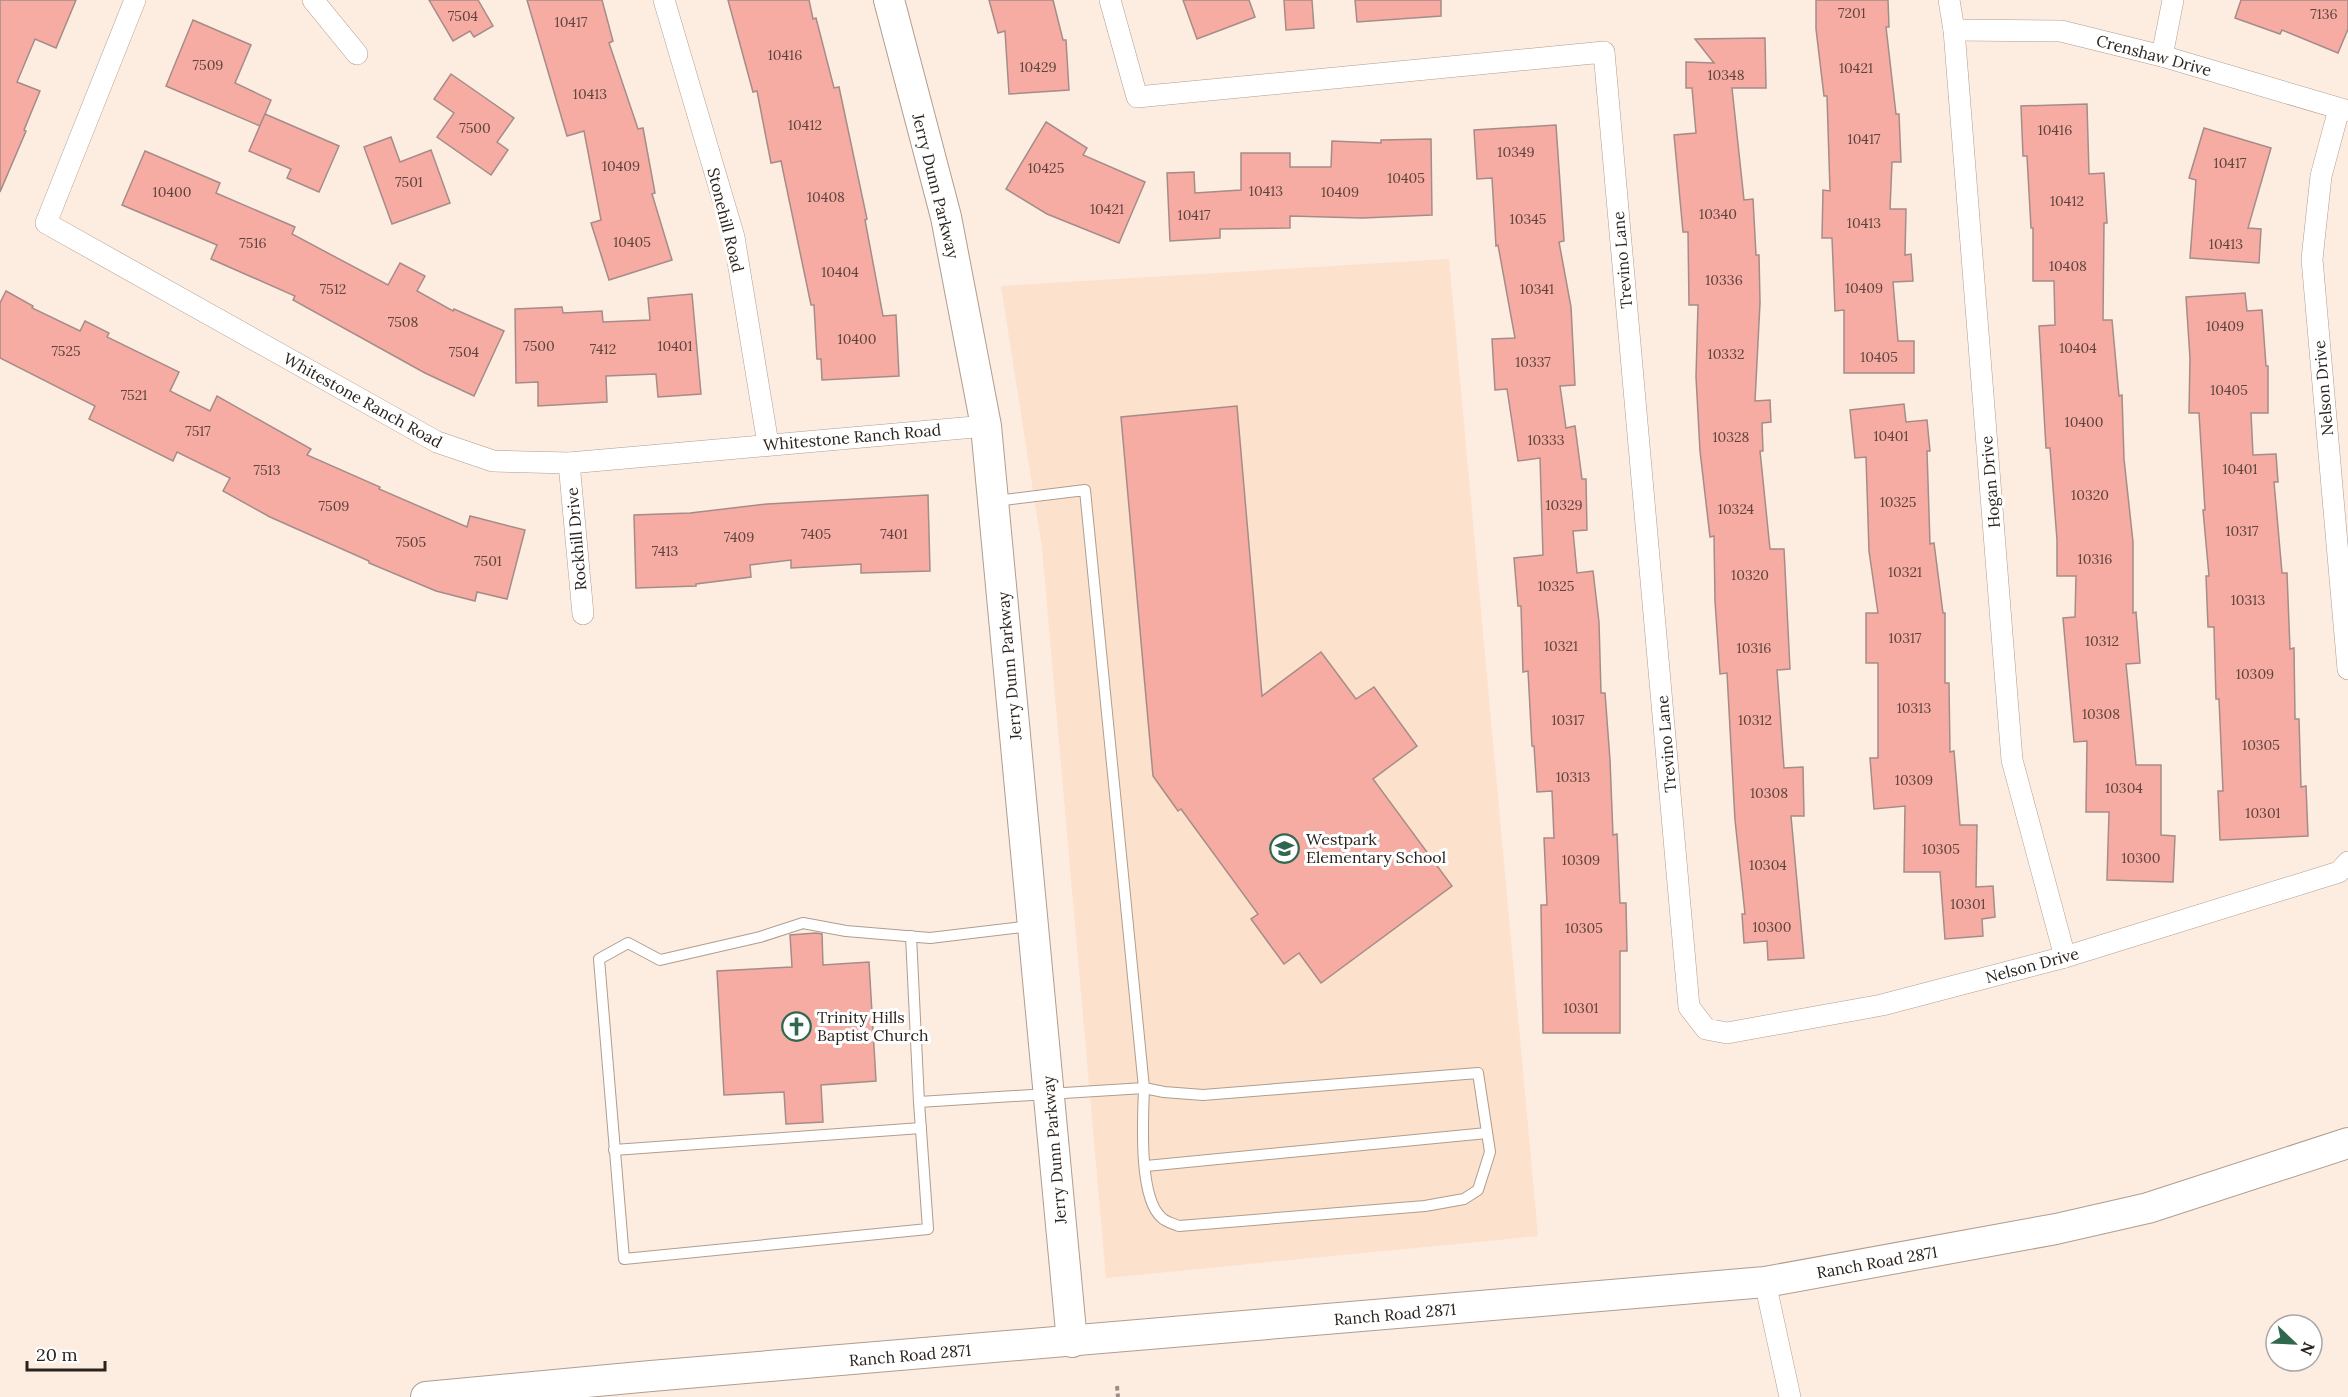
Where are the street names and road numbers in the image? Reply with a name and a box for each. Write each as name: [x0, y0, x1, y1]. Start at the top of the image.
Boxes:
street label: Crenshaw Drive: [2094, 30, 2214, 80]
street label: Jerry Dunn Parkway: [908, 110, 964, 261]
street label: Stonehill Road: [703, 166, 749, 275]
street label: Trevino Lane: [1608, 210, 1636, 309]
street label: Nelson Drive: [2309, 339, 2337, 437]
street label: Whitestone Ranch Road: [280, 348, 446, 452]
street label: Whitestone Ranch Road: [762, 419, 942, 455]
street label: Hogan Drive: [1976, 435, 2004, 529]
street label: Rockhill Drive: [562, 486, 590, 591]
street label: Jerry Dunn Parkway: [993, 590, 1026, 742]
street label: Trevino Lane: [1652, 694, 1680, 793]
street label: Nelson Drive: [1983, 943, 2081, 987]
street label: Jerry Dunn Parkway: [1038, 1074, 1071, 1226]
street label: Ranch Road 2871: [1815, 1241, 1939, 1282]
street label: Ranch Road 2871: [1333, 1299, 1457, 1329]
street label: Ranch Road 2871: [848, 1340, 972, 1370]

